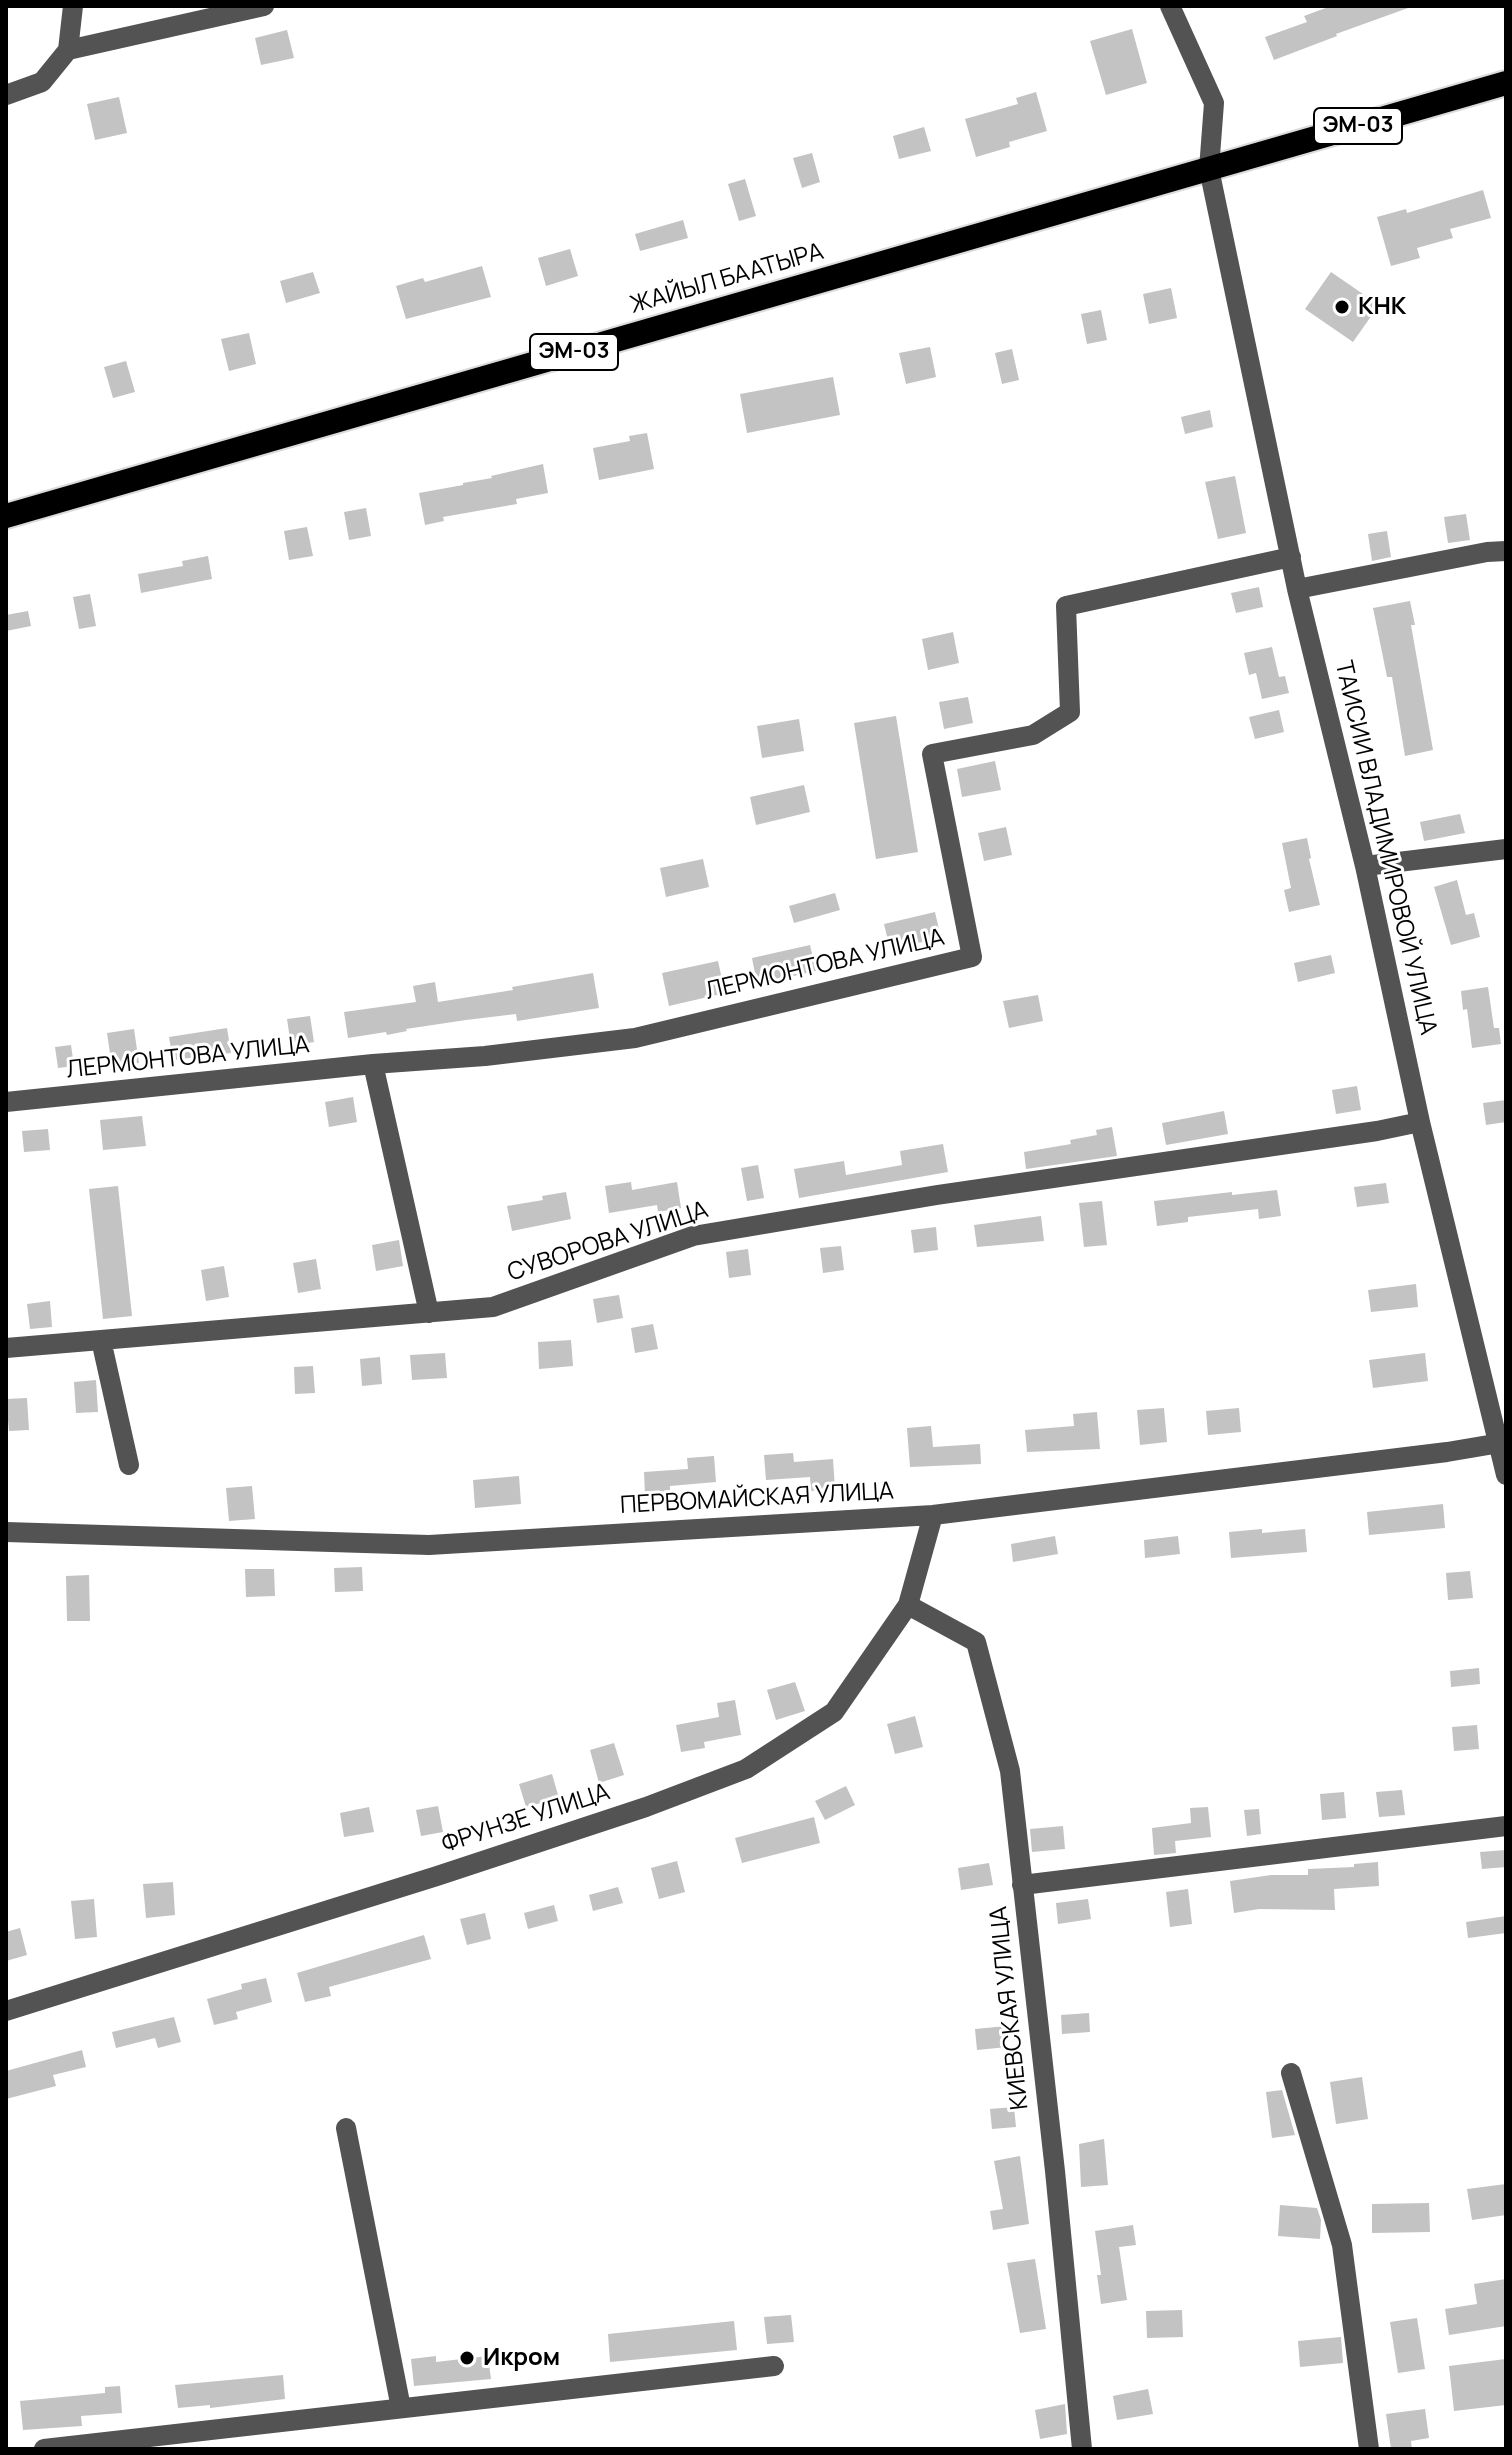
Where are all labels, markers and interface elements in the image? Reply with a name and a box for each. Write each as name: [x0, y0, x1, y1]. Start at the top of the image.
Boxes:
road number: ЭМ-03: [1314, 108, 1402, 144]
street label: ЖАЙЫЛ БААТЫРА: [627, 238, 827, 320]
place label: КНК: [1358, 293, 1406, 321]
marker: КНК: [1333, 298, 1351, 316]
road number: ЭМ-03: [530, 334, 618, 370]
street label: ТАИСИИ ВЛАДИМИРОВОЙ УЛИЦА: [1328, 658, 1442, 1038]
street label: ЛЕРМОНТОВА УЛИЦА: [703, 924, 947, 1006]
street label: ЛЕРМОНТОВА УЛИЦА: [65, 1031, 311, 1085]
street label: СУВОРОВА УЛИЦА: [504, 1196, 712, 1288]
street label: ПЕРВОМАЙСКАЯ УЛИЦА: [619, 1477, 895, 1521]
street label: ФРУНЗЕ УЛИЦА: [439, 1778, 613, 1860]
street label: КИЕВСКАЯ УЛИЦА: [985, 1905, 1035, 2111]
place label: Икром: [483, 2344, 560, 2372]
marker: Икром: [458, 2349, 476, 2367]

